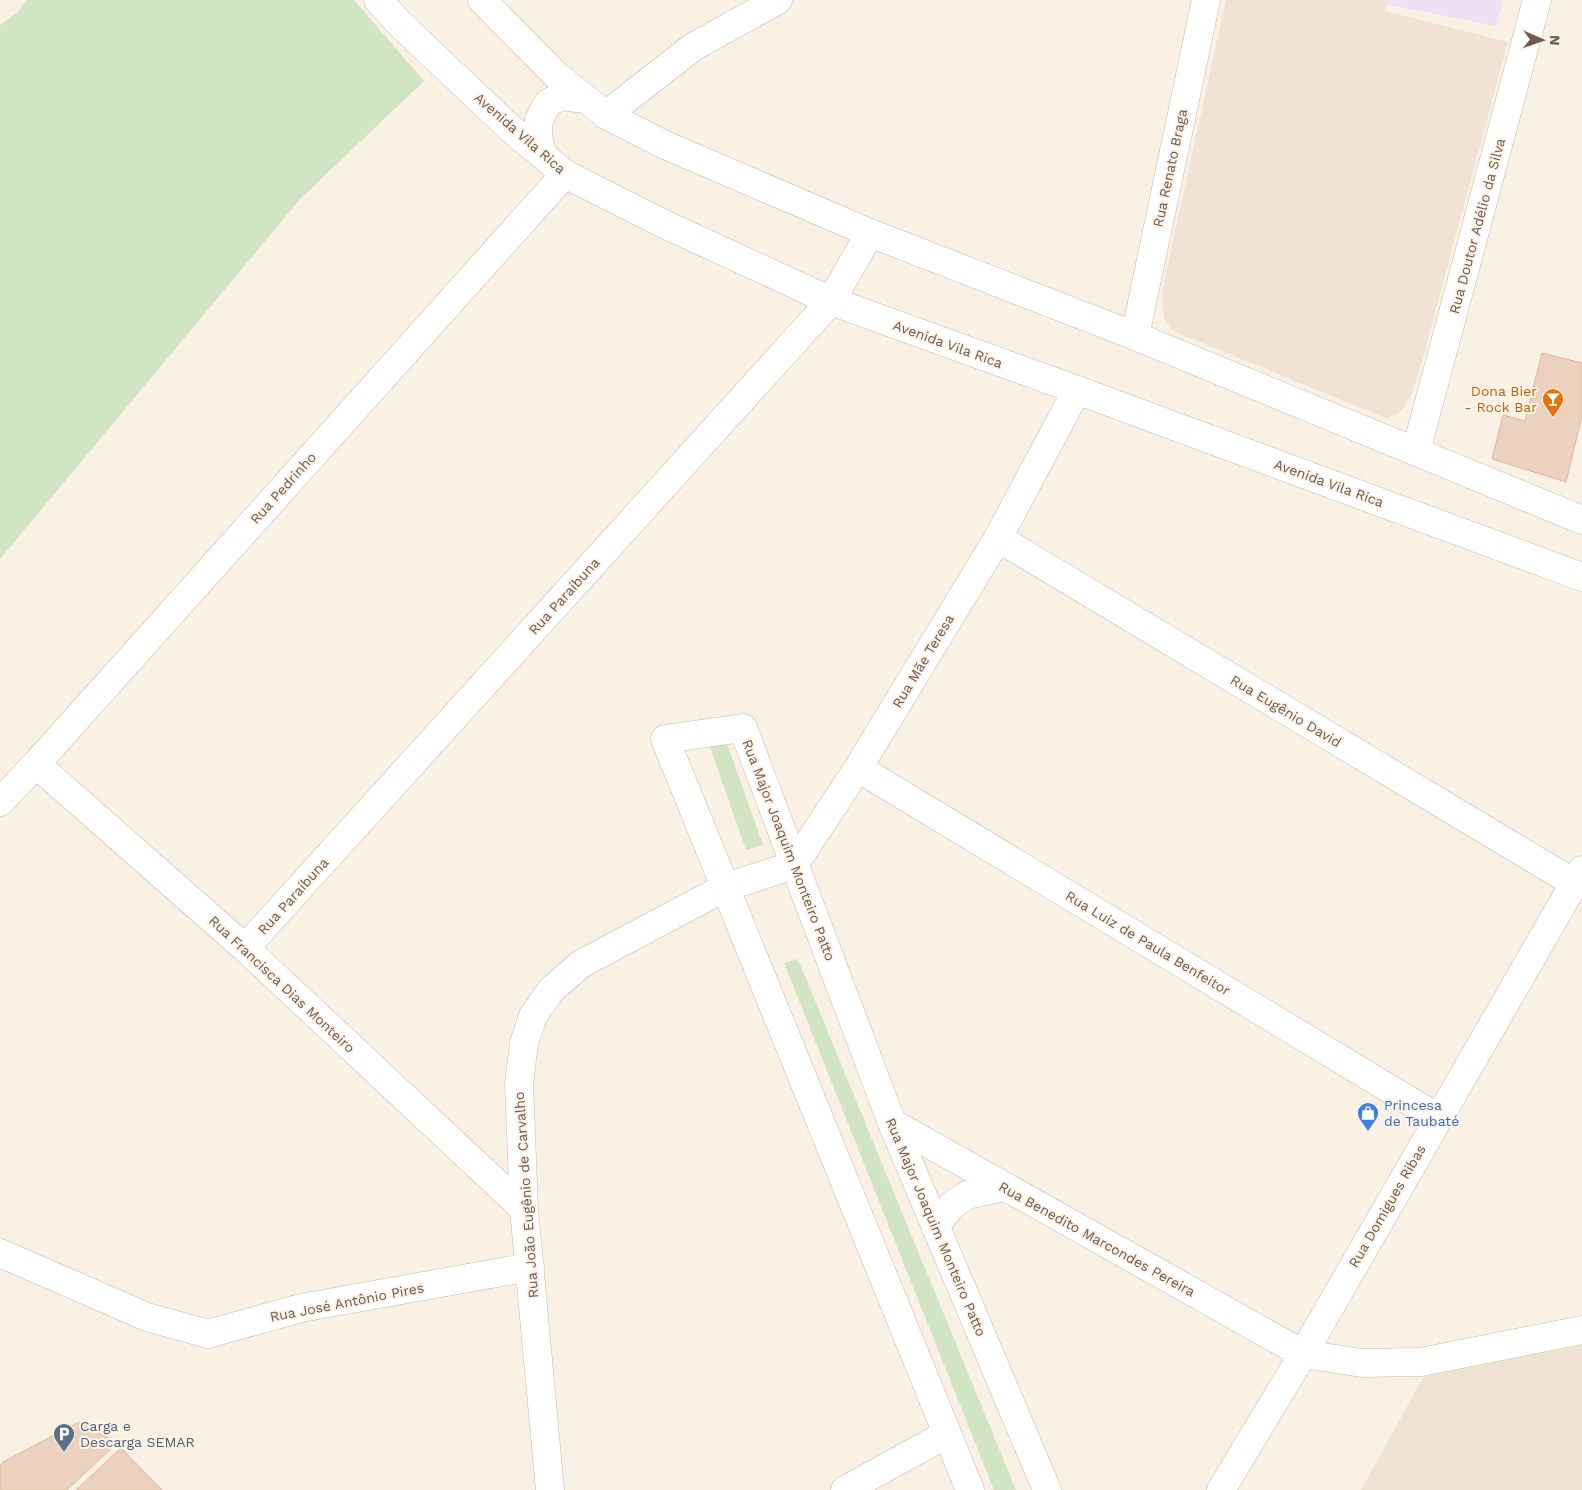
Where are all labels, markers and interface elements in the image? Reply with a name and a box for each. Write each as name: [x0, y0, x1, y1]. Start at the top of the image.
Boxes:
north arrow: [1517, 15, 1567, 65]
text: N: [1547, 35, 1563, 46]
street label: Avenida Vila Rica: [471, 89, 569, 177]
street label: Rua Renato Braga: [1150, 107, 1190, 229]
street label: Rua Doutor Adélio da Silva: [1446, 136, 1508, 316]
street label: Avenida Vila Rica: [891, 317, 1005, 371]
place label: Dona Bier - Rock Bar: [1465, 383, 1537, 415]
bar icon: Dona Bier - Rock Bar: [1541, 387, 1565, 418]
street label: Rua Pedrinho: [247, 449, 319, 527]
street label: Avenida Vila Rica: [1272, 456, 1386, 510]
street label: Rua Paraíbuna: [525, 554, 603, 638]
street label: Rua Mãe Teresa: [889, 611, 957, 711]
street label: Rua Eugênio David: [1228, 672, 1344, 750]
street label: Rua Major Joaquim Monteiro Patto: [739, 737, 839, 963]
street label: Rua Paraíbuna: [254, 854, 332, 938]
street label: Rua Luiz de Paula Benfeitor: [1063, 887, 1233, 999]
street label: Rua Francisca Dias Monteiro: [206, 912, 358, 1056]
street label: Rua João Eugênio de Carvalho: [511, 1091, 541, 1299]
place label: Princesa de Taubaté: [1384, 1097, 1459, 1129]
shop icon: Princesa de Taubaté: [1356, 1101, 1380, 1132]
street label: Rua Major Joaquim Monteiro Patto: [883, 1115, 989, 1339]
street label: Rua Domigues Ribas: [1345, 1142, 1429, 1270]
street label: Rua Benedito Marcondes Pereira: [996, 1178, 1198, 1300]
street label: Rua José Antônio Pires: [269, 1279, 425, 1325]
place label: Carga e Descarga SEMAR: [80, 1418, 195, 1450]
parking icon: Carga e Descarga SEMAR: [52, 1422, 76, 1453]

